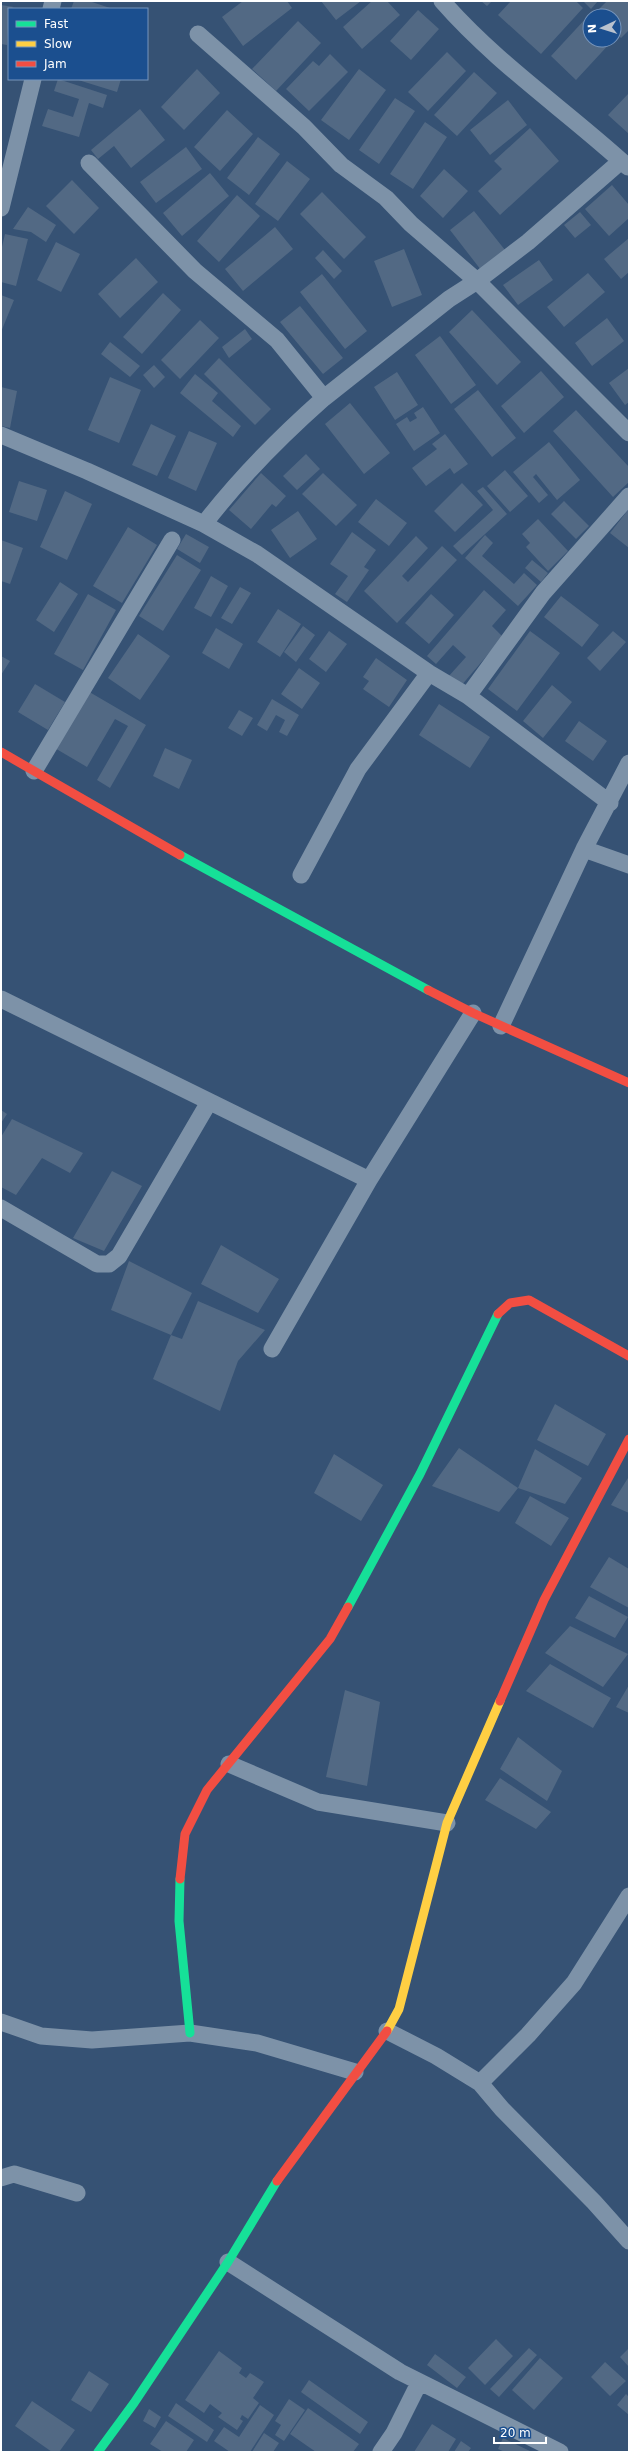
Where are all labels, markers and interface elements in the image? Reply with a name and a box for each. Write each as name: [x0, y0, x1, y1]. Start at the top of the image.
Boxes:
legend: [8, 8, 148, 80]
north arrow: [582, 8, 622, 48]
text: Fast: [44, 17, 68, 31]
text: N: [586, 24, 599, 34]
text: Slow: [44, 37, 72, 51]
text: Jam: [43, 57, 67, 71]
scale bar: [494, 2419, 546, 2445]
text: 20 m: [500, 2426, 531, 2440]

